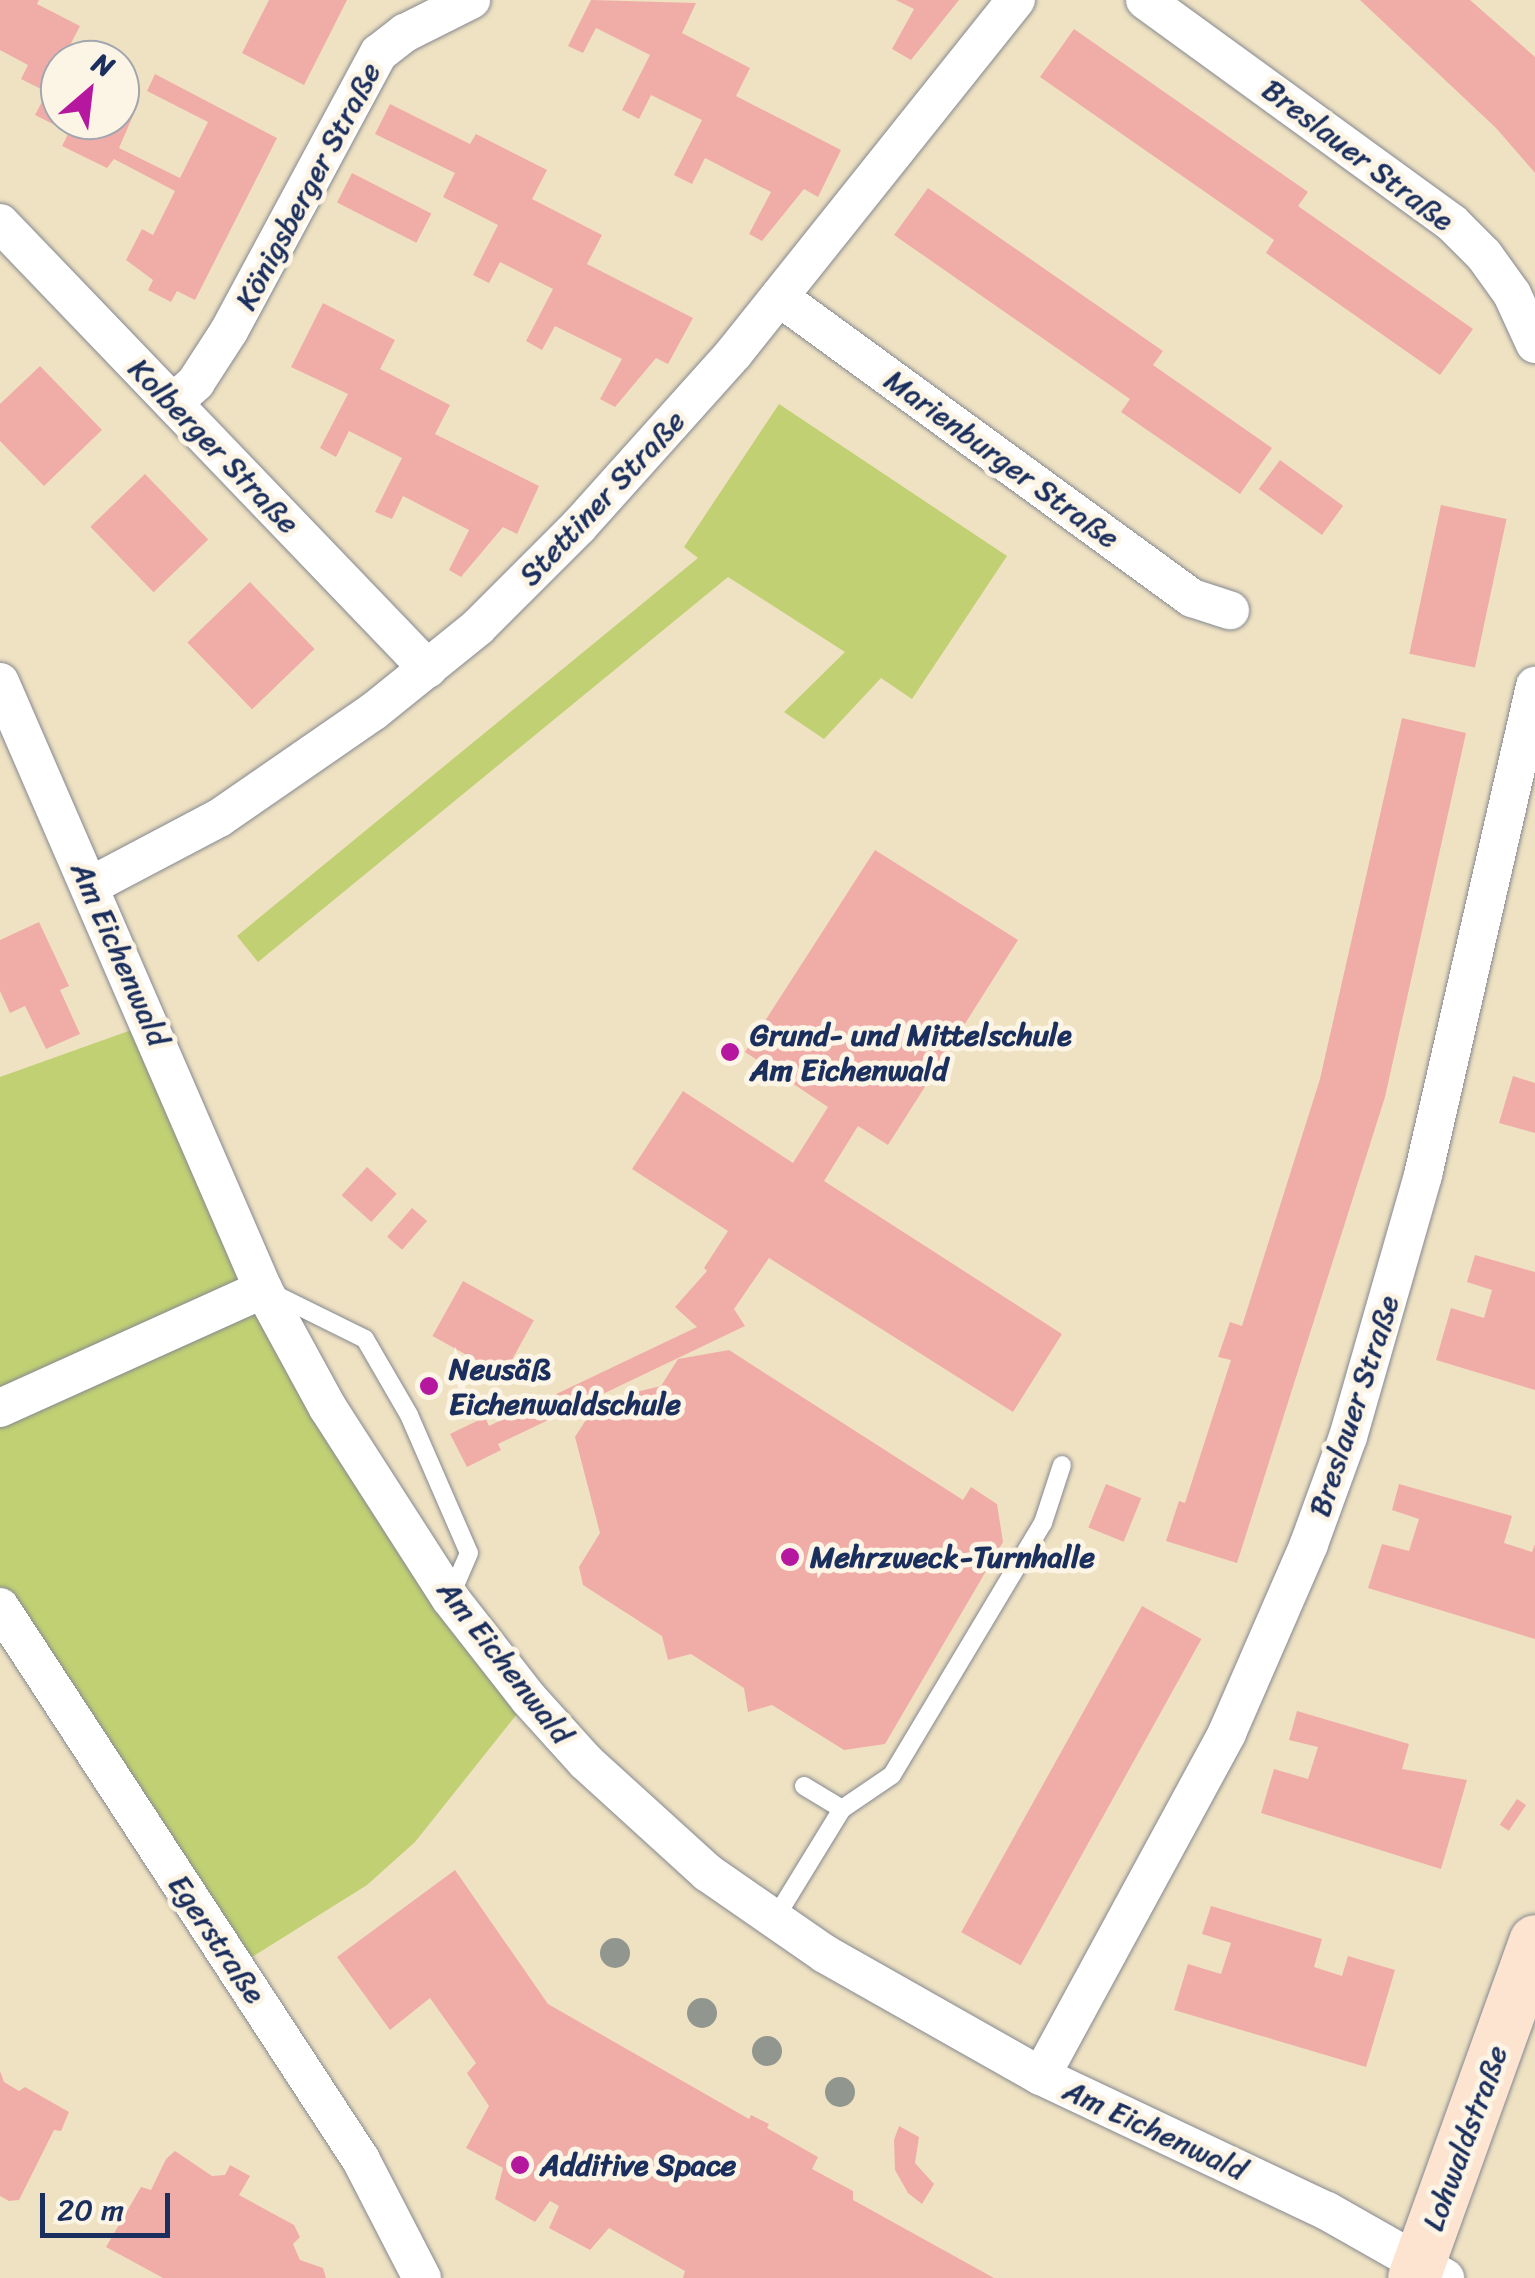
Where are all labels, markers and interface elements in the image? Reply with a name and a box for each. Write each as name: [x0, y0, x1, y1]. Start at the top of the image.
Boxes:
text: N: [83, 39, 123, 91]
north arrow: [40, 40, 140, 140]
street label: Königsberger Straße: [228, 56, 388, 316]
street label: Breslauer Straße: [1255, 71, 1461, 239]
street label: Kolberger Straße: [121, 350, 307, 542]
street label: Marienburger Straße: [878, 362, 1126, 556]
street label: Stettiner Straße: [512, 403, 692, 593]
street label: Am Eichenwald: [63, 856, 177, 1052]
place label: Grund- und Mittelschule Am Eichenwald: [750, 1017, 1073, 1088]
marker: Grund- und Mittelschule Am Eichenwald: [719, 1041, 741, 1063]
street label: Breslauer Straße: [1301, 1291, 1407, 1521]
place label: Neusäß Eichenwaldschule: [449, 1351, 681, 1422]
marker: Neusäß Eichenwaldschule: [418, 1375, 440, 1397]
place label: Mehrzweck-Turnhalle: [810, 1539, 1095, 1575]
marker: Mehrzweck-Turnhalle: [779, 1546, 801, 1568]
street label: Am Eichenwald: [430, 1573, 580, 1751]
street label: Egerstraße: [161, 1868, 273, 2010]
street label: Lohwaldstraße: [1415, 2041, 1515, 2235]
street label: Am Eichenwald: [1058, 2072, 1252, 2188]
place label: Additive Space: [540, 2147, 736, 2183]
marker: Additive Space: [509, 2154, 531, 2176]
scale bar: [45, 2173, 175, 2235]
text: 20 m: [57, 2183, 124, 2237]

